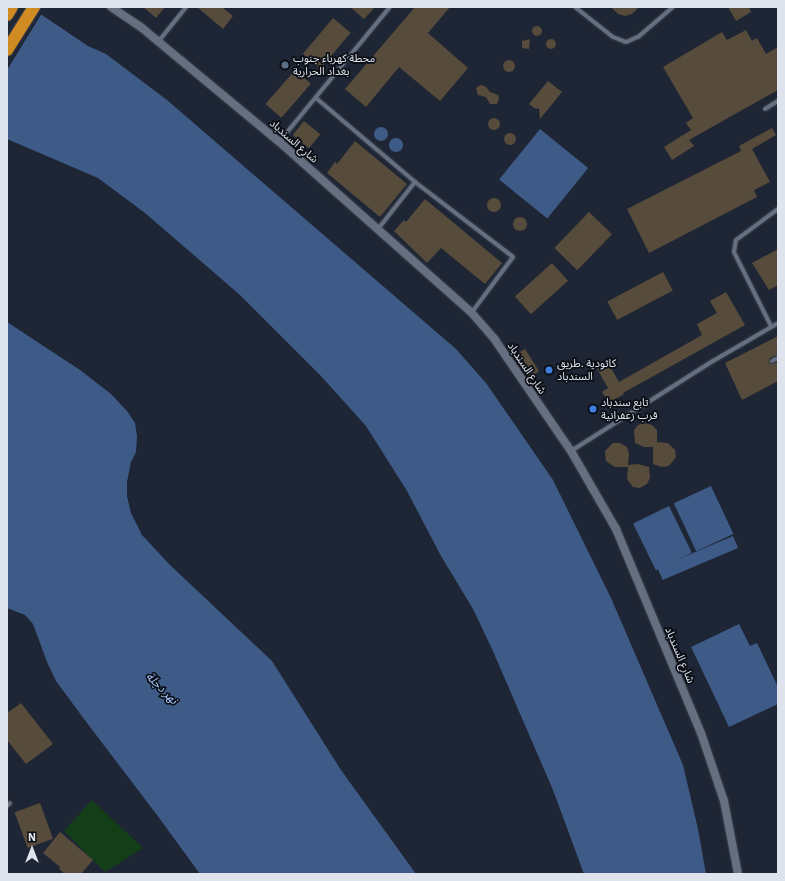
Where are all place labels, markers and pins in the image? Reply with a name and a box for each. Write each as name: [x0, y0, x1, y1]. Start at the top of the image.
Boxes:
place label: محطة كهرباء جنوب بغداد الحرارية: [293, 52, 375, 78]
marker: محطة كهرباء جنوب بغداد الحرارية: [280, 60, 290, 70]
place label: كاثودية .طريق السندباد: [557, 357, 616, 383]
marker: كاثودية .طريق السندباد: [544, 365, 554, 375]
place label: تابع سندباد قرب زعفرانية: [601, 396, 658, 422]
marker: تابع سندباد قرب زعفرانية: [588, 404, 598, 414]

